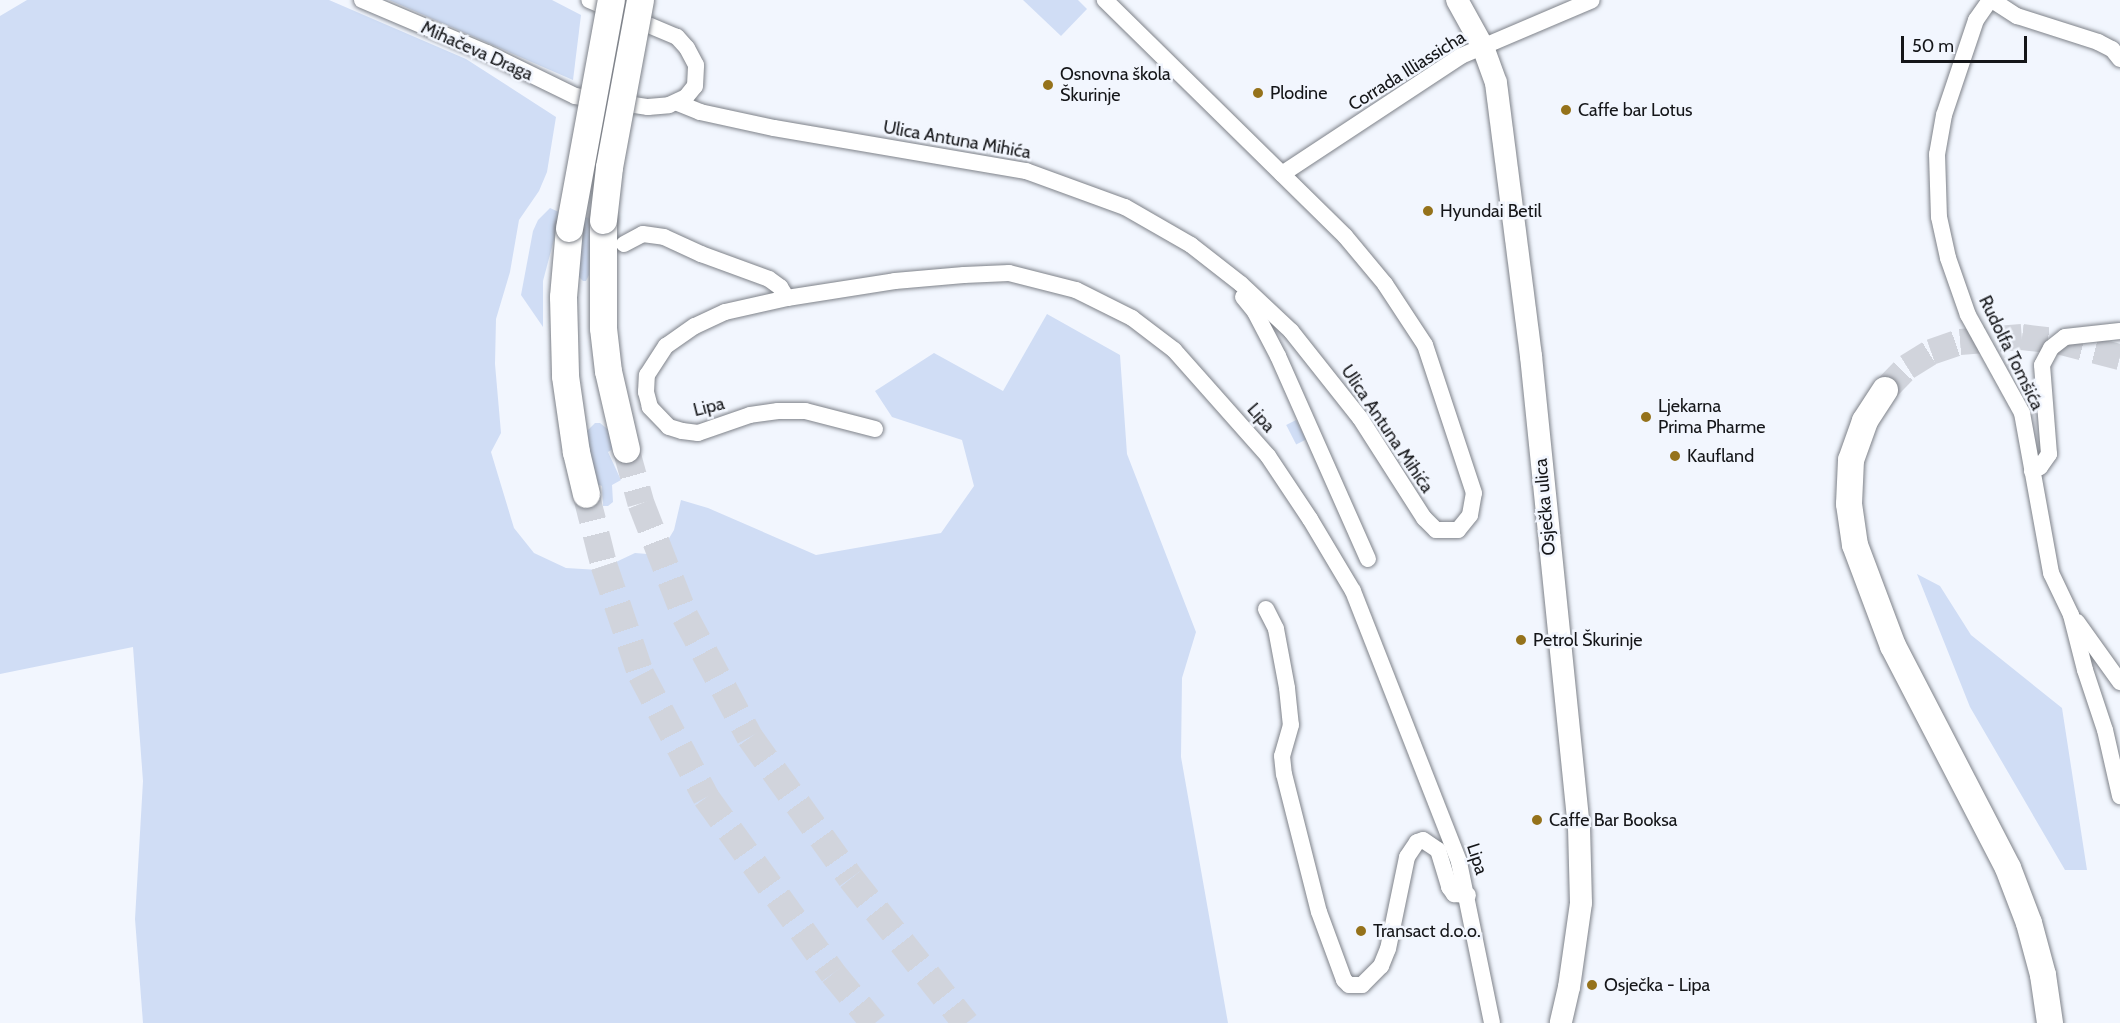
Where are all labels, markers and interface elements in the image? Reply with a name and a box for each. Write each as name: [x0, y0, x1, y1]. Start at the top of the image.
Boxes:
street label: Mihačeva Draga: [418, 17, 536, 85]
scale bar: [1904, 24, 2030, 62]
street label: Corrada Illiassicha: [1344, 26, 1470, 116]
text: 50 m: [1912, 35, 1954, 57]
place label: Osnovna škola Škurinje: [1060, 64, 1171, 106]
marker: Osnovna škola Škurinje: [1041, 78, 1055, 92]
place label: Plodine: [1270, 82, 1327, 104]
marker: Plodine: [1251, 86, 1265, 100]
place label: Caffe bar Lotus: [1578, 99, 1693, 121]
marker: Caffe bar Lotus: [1559, 103, 1573, 117]
street label: Ulica Antuna Mihića: [881, 116, 1033, 164]
place label: Hyundai Betil: [1440, 200, 1542, 222]
marker: Hyundai Betil: [1421, 204, 1435, 218]
street label: Rudolfa Tomšića: [1974, 292, 2048, 414]
street label: Ulica Antuna Mihića: [1336, 361, 1438, 497]
street label: Lipa: [691, 393, 727, 421]
place label: Ljekarna Prima Pharme: [1658, 396, 1765, 438]
street label: Lipa: [1243, 399, 1279, 437]
marker: Ljekarna Prima Pharme: [1639, 410, 1653, 424]
place label: Kaufland: [1687, 445, 1754, 467]
marker: Kaufland: [1668, 449, 1682, 463]
street label: Osječka ulica: [1530, 458, 1560, 556]
place label: Petrol Škurinje: [1533, 629, 1642, 651]
marker: Petrol Škurinje: [1514, 633, 1528, 647]
place label: Caffe Bar Booksa: [1549, 809, 1677, 831]
marker: Caffe Bar Booksa: [1530, 813, 1544, 827]
street label: Lipa: [1462, 841, 1492, 877]
place label: Transact d.o.o.: [1373, 920, 1481, 942]
marker: Transact d.o.o.: [1354, 924, 1368, 938]
place label: Osječka - Lipa: [1604, 974, 1710, 996]
marker: Osječka - Lipa: [1585, 978, 1599, 992]

